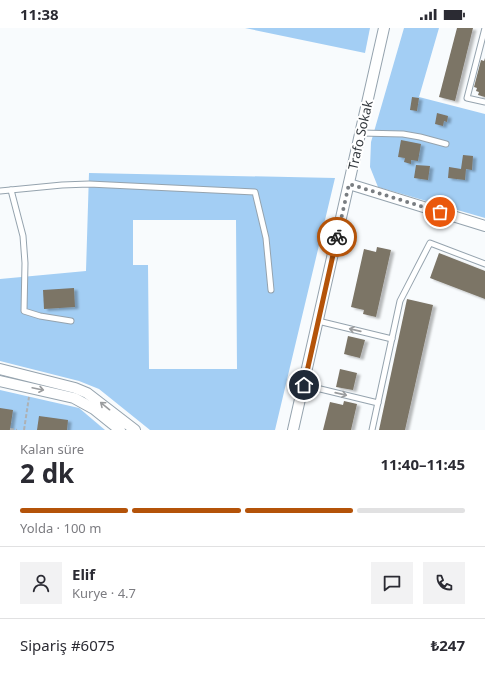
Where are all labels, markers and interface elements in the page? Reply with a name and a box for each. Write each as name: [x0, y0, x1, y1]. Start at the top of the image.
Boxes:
text: 11:38: [20, 4, 59, 24]
street label: Trafo Sokak: [343, 98, 377, 172]
pin: [423, 195, 457, 229]
icon: bag: [429, 201, 451, 223]
courier: [317, 217, 357, 257]
icon: bike: [326, 226, 348, 248]
one-way arrow: [349, 326, 362, 334]
pin: [287, 368, 321, 402]
icon: home: [293, 374, 315, 396]
one-way arrow: [31, 386, 44, 394]
one-way arrow: [334, 391, 347, 398]
one-way arrow: [99, 401, 110, 410]
text: Kalan süre: [20, 440, 84, 458]
text: 11:40–11:45: [380, 454, 465, 474]
text: 2 dk: [20, 455, 74, 491]
text: Yolda · 100 m: [20, 519, 101, 537]
button: person: [20, 562, 62, 604]
button: chat: [371, 562, 413, 604]
button: phone: [423, 562, 465, 604]
text: Elif: [72, 564, 95, 584]
text: Kurye · 4.7: [72, 584, 136, 602]
text: Sipariş #6075: [20, 635, 115, 655]
text: ₺247: [431, 635, 465, 655]

